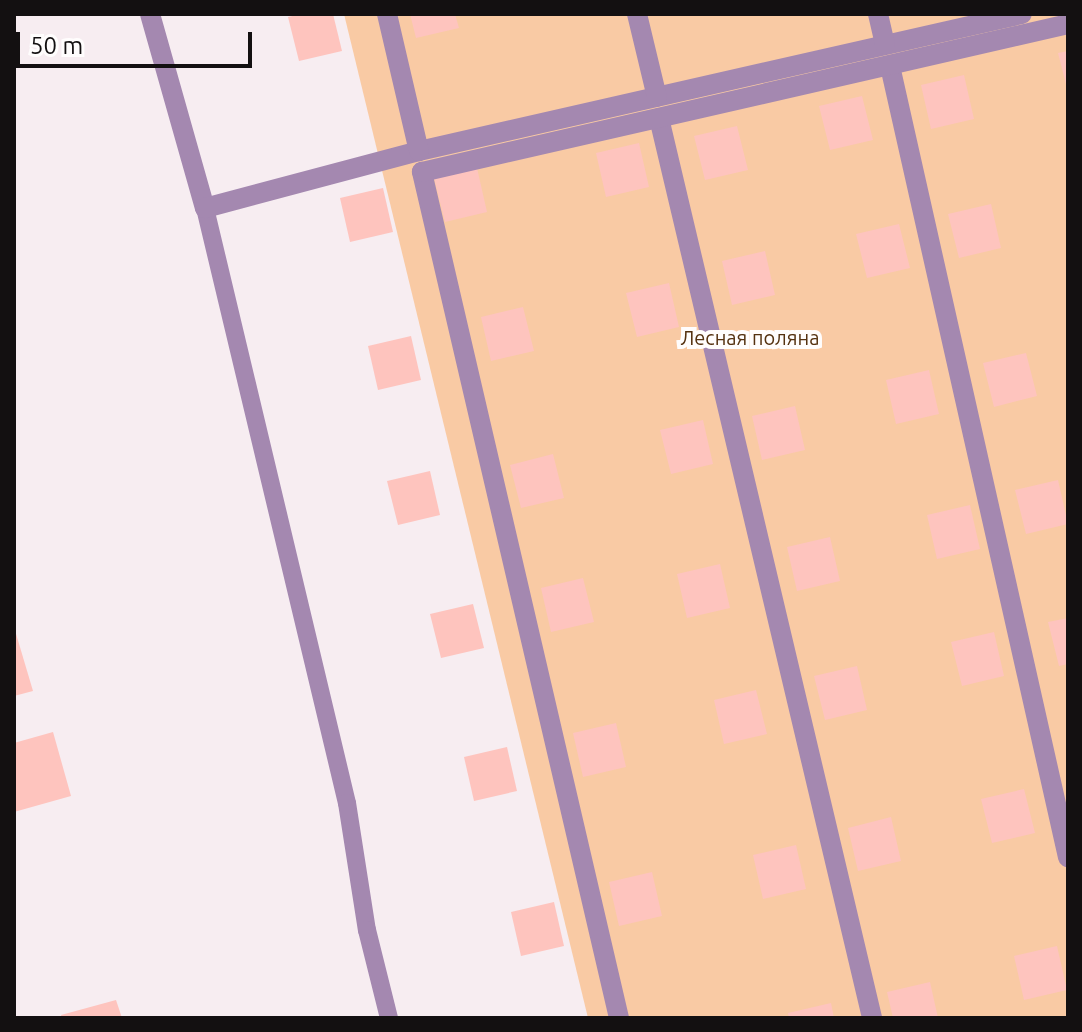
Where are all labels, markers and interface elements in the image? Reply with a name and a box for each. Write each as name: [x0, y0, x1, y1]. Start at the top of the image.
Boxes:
scale bar: [20, 16, 256, 66]
text: 50 m: [30, 32, 83, 59]
park label: Лесная поляна: [680, 325, 820, 349]

